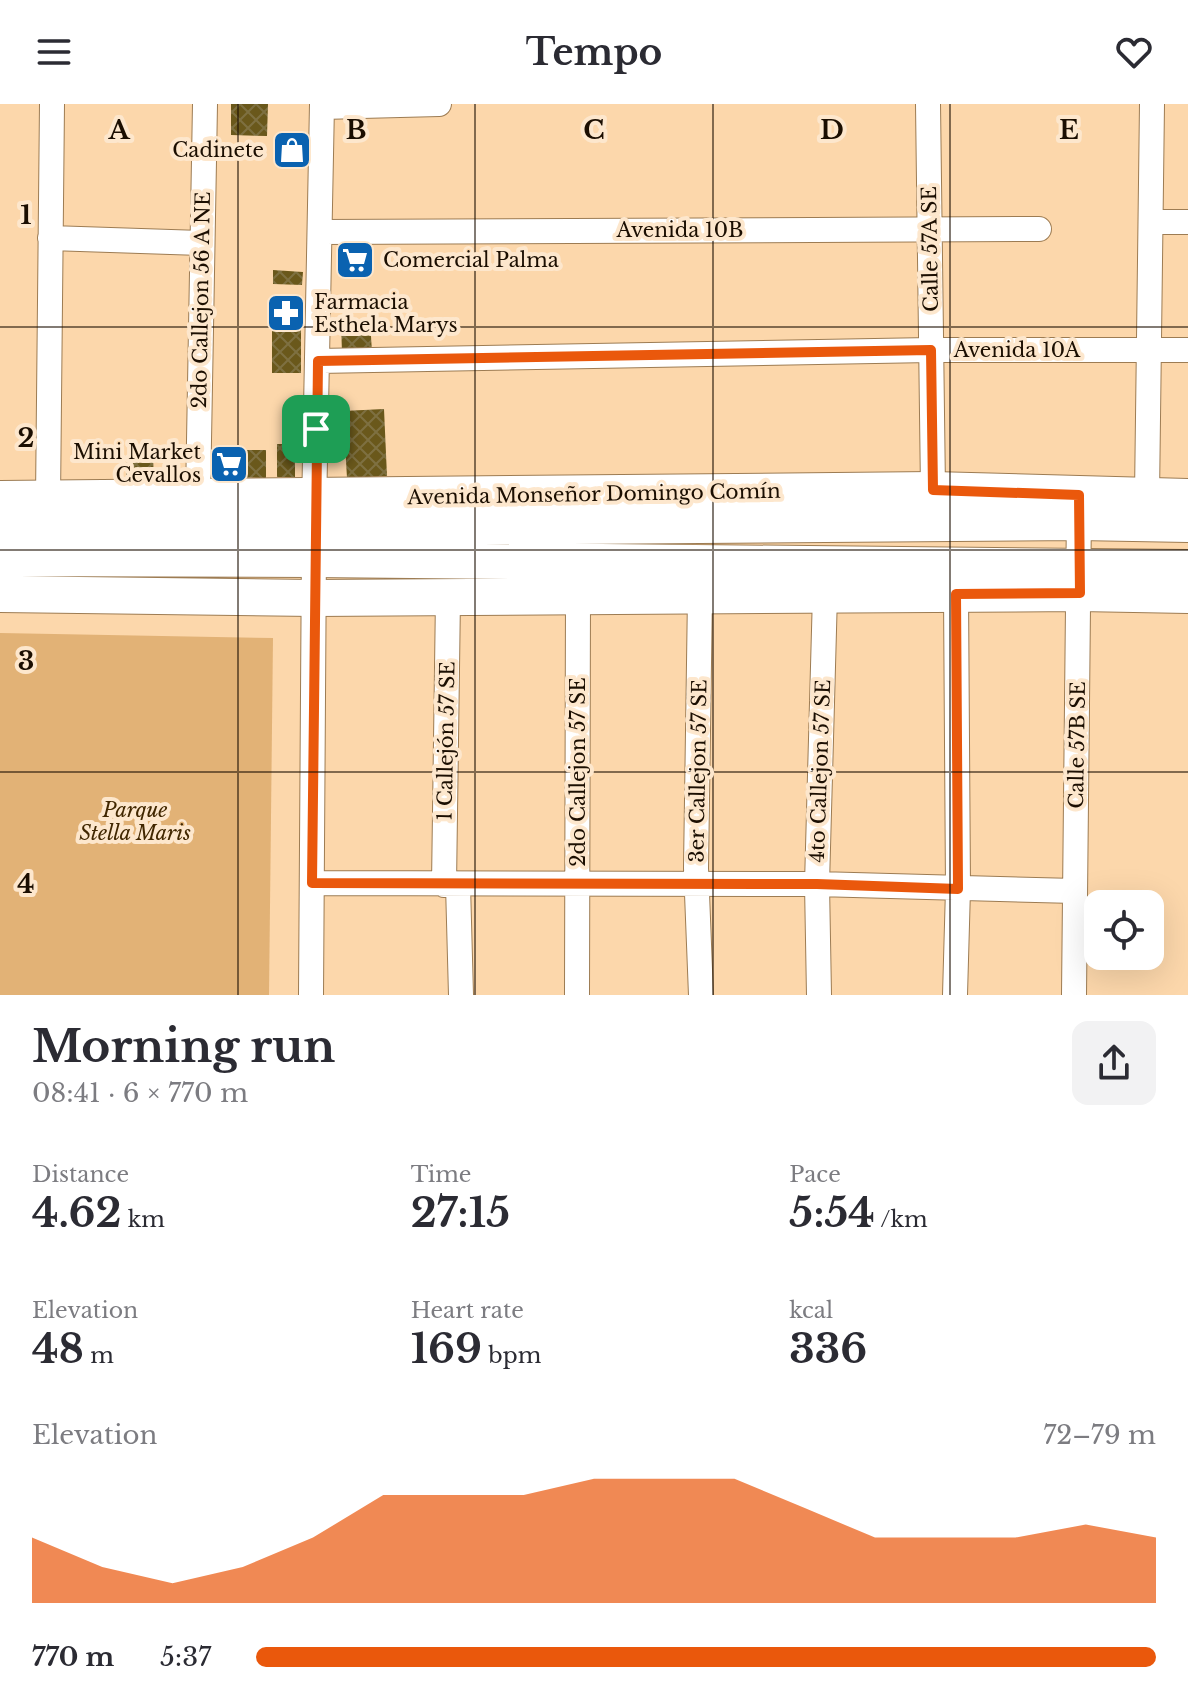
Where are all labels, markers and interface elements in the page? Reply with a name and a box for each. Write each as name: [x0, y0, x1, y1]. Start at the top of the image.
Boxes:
icon: menu: [32, 30, 76, 74]
text: Tempo: [526, 30, 662, 75]
icon: heart: [1112, 30, 1156, 74]
text: A: [107, 114, 130, 146]
text: B: [346, 114, 366, 146]
text: C: [583, 114, 605, 146]
text: D: [820, 114, 844, 146]
text: E: [1059, 114, 1079, 146]
shop icon: Cadinete: [271, 129, 313, 171]
place label: Cadinete: [172, 138, 264, 162]
street label: Calle 57A SE: [917, 186, 943, 312]
street label: 2do Callejon 56 A NE: [187, 191, 215, 409]
text: 1: [20, 199, 32, 231]
street label: Avenida 10B: [616, 218, 743, 242]
supermarket icon: Comercial Palma: [334, 239, 376, 281]
place label: Comercial Palma: [383, 248, 560, 272]
place label: Farmacia Esthela Marys: [314, 290, 457, 337]
pharmacy icon: Farmacia Esthela Marys: [265, 292, 307, 334]
street label: Avenida 10A: [953, 338, 1081, 362]
pin: [282, 395, 350, 463]
icon: arrive: [294, 407, 338, 451]
text: 2: [18, 422, 34, 454]
place label: Mini Market Cevallos: [73, 440, 201, 487]
supermarket icon: Mini Market Cevallos: [208, 443, 250, 485]
street label: Avenida Monseñor Domingo Comín: [406, 479, 781, 509]
text: 3: [18, 645, 34, 677]
street label: 1 Callejón 57 SE: [433, 661, 459, 821]
street label: 2do Callejon 57 SE: [566, 677, 590, 867]
street label: 3er Callejon 57 SE: [684, 679, 712, 863]
street label: 4to Callejon 57 SE: [805, 679, 835, 863]
street label: Calle 57B SE: [1064, 681, 1090, 809]
park label: Parque Stella Maris: [79, 798, 191, 845]
text: 4: [17, 868, 35, 900]
map controls: [1084, 890, 1164, 970]
button: locate: [1084, 890, 1164, 970]
text: Morning run: [32, 1019, 335, 1074]
button: share: [1072, 1021, 1156, 1105]
text: 08:41 · 6 × 770 m: [32, 1077, 248, 1109]
text: Distance: [32, 1161, 129, 1188]
text: Time: [411, 1161, 471, 1188]
text: Pace: [789, 1161, 841, 1188]
text: 4.62: [32, 1188, 121, 1238]
text: 27:15: [411, 1188, 510, 1238]
text: 5:54: [789, 1188, 875, 1238]
text: km: [121, 1206, 165, 1233]
text: /km: [875, 1206, 928, 1233]
text: Elevation: [32, 1297, 138, 1324]
text: Heart rate: [411, 1297, 524, 1324]
text: kcal: [789, 1297, 833, 1324]
text: 48: [32, 1324, 84, 1374]
text: 169: [411, 1324, 482, 1374]
text: 336: [789, 1324, 867, 1374]
text: m: [84, 1342, 114, 1369]
text: bpm: [482, 1342, 541, 1369]
text: Elevation: [32, 1419, 158, 1451]
text: 72–79 m: [1043, 1419, 1156, 1451]
text: 770 m: [32, 1641, 114, 1673]
text: 5:37: [160, 1641, 211, 1673]

